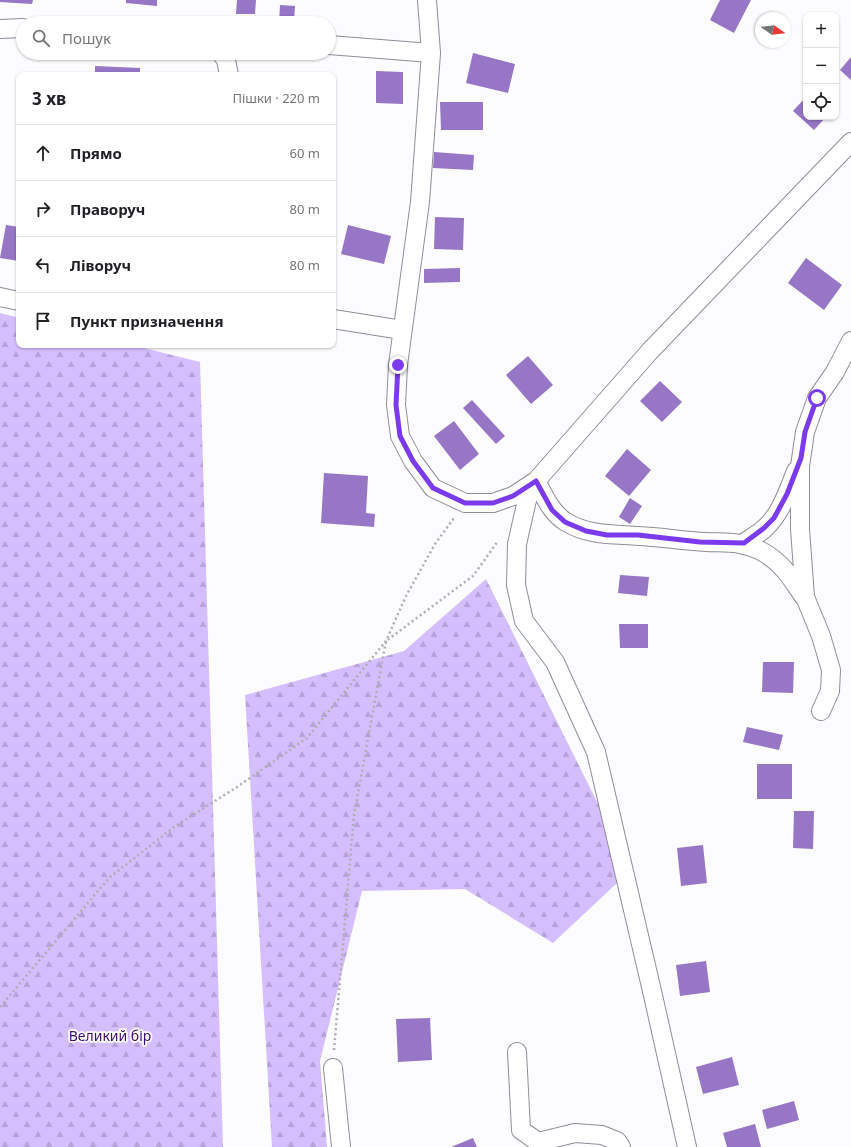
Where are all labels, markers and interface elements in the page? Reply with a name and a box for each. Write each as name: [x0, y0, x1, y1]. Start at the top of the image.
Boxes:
north arrow: [755, 12, 791, 48]
map controls: [803, 12, 839, 120]
button: +: [803, 12, 839, 48]
search box: [16, 16, 336, 60]
icon: search: [30, 27, 52, 49]
text: Пошук: [62, 28, 111, 48]
button: −: [803, 48, 839, 84]
button: locate: [803, 84, 839, 120]
text: 3 хв: [32, 87, 66, 110]
text: Пішки · 220 m: [232, 89, 320, 107]
icon: ahead: [32, 142, 54, 164]
text: Прямо: [70, 143, 122, 163]
text: 60 m: [290, 144, 320, 162]
icon: right: [32, 198, 54, 220]
text: Праворуч: [70, 199, 145, 219]
text: 80 m: [290, 200, 320, 218]
icon: left: [32, 254, 54, 276]
text: Ліворуч: [70, 255, 131, 275]
text: 80 m: [290, 256, 320, 274]
icon: arrive: [32, 310, 54, 332]
text: Пункт призначення: [70, 311, 224, 331]
route end: [389, 356, 407, 374]
route start: [808, 389, 826, 407]
park label: Великий бір: [69, 1026, 151, 1045]

